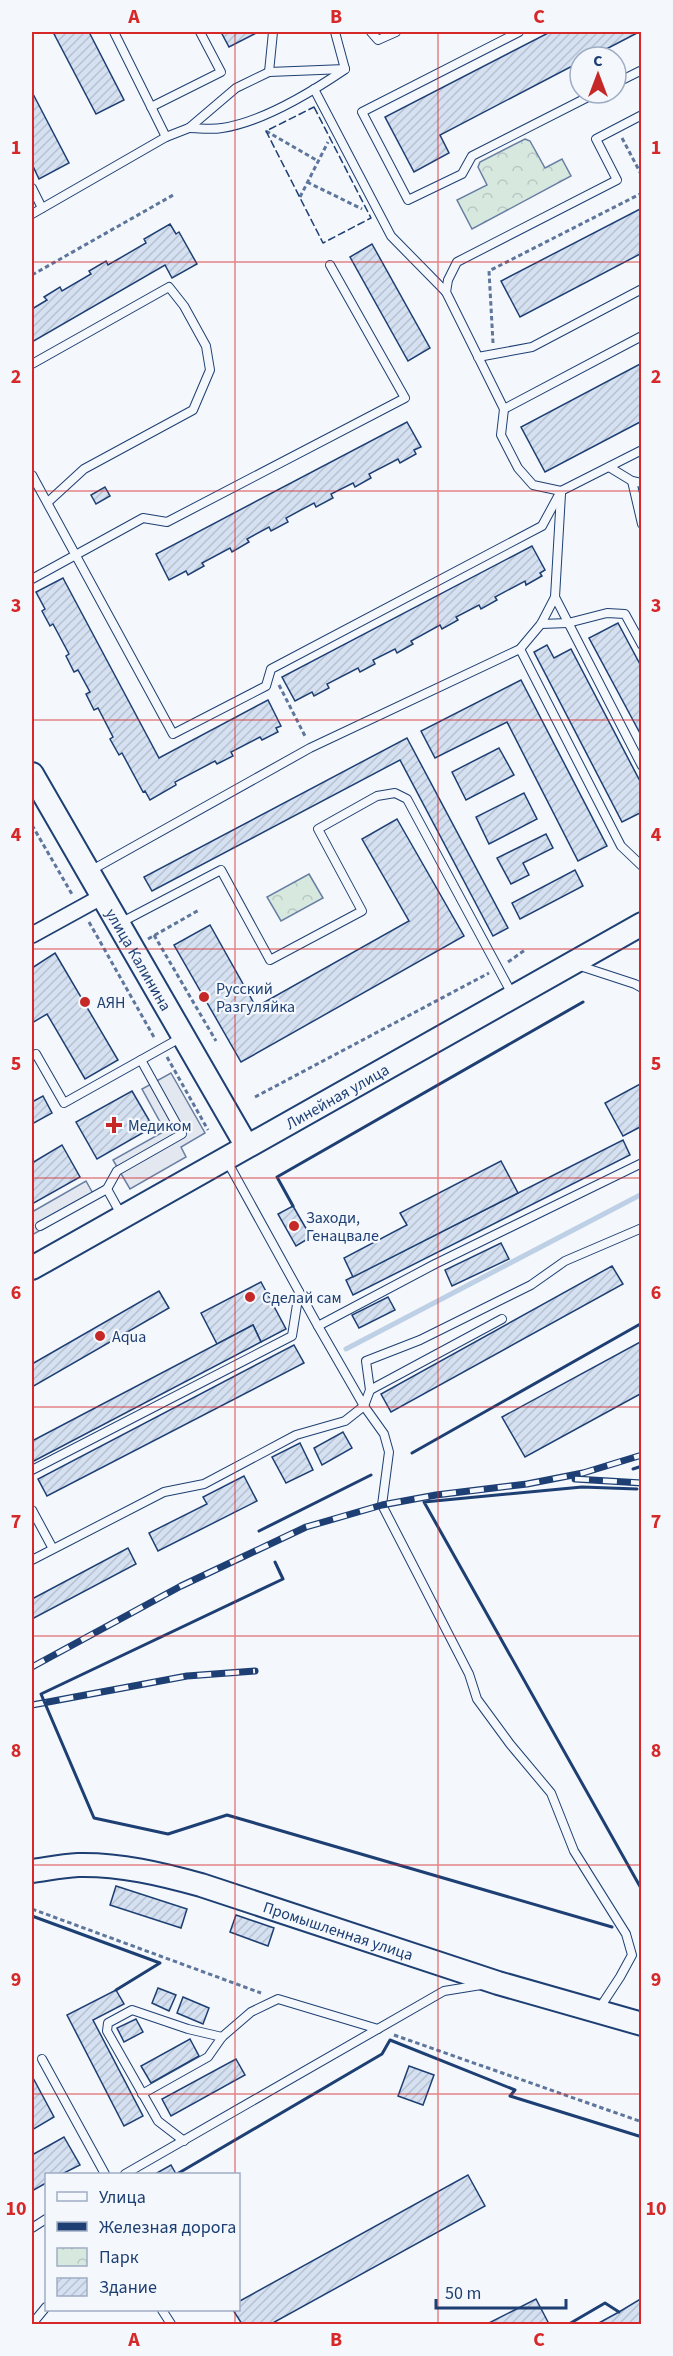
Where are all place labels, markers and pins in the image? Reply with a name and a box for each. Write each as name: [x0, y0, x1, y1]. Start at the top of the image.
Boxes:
place label: Русский Разгуляйка: [216, 978, 295, 1018]
marker: Русский Разгуляйка: [197, 990, 211, 1004]
place label: АЯН: [97, 992, 125, 1014]
marker: АЯН: [78, 995, 92, 1009]
place label: Медиком: [128, 1115, 192, 1137]
marker: Медиком: [105, 1116, 123, 1134]
place label: Заходи, Генацвале: [306, 1207, 379, 1247]
marker: Заходи, Генацвале: [287, 1219, 301, 1233]
place label: Сделай сам: [262, 1287, 342, 1309]
marker: Сделай сам: [243, 1290, 257, 1304]
place label: Aqua: [112, 1326, 146, 1348]
marker: Aqua: [93, 1329, 107, 1343]

